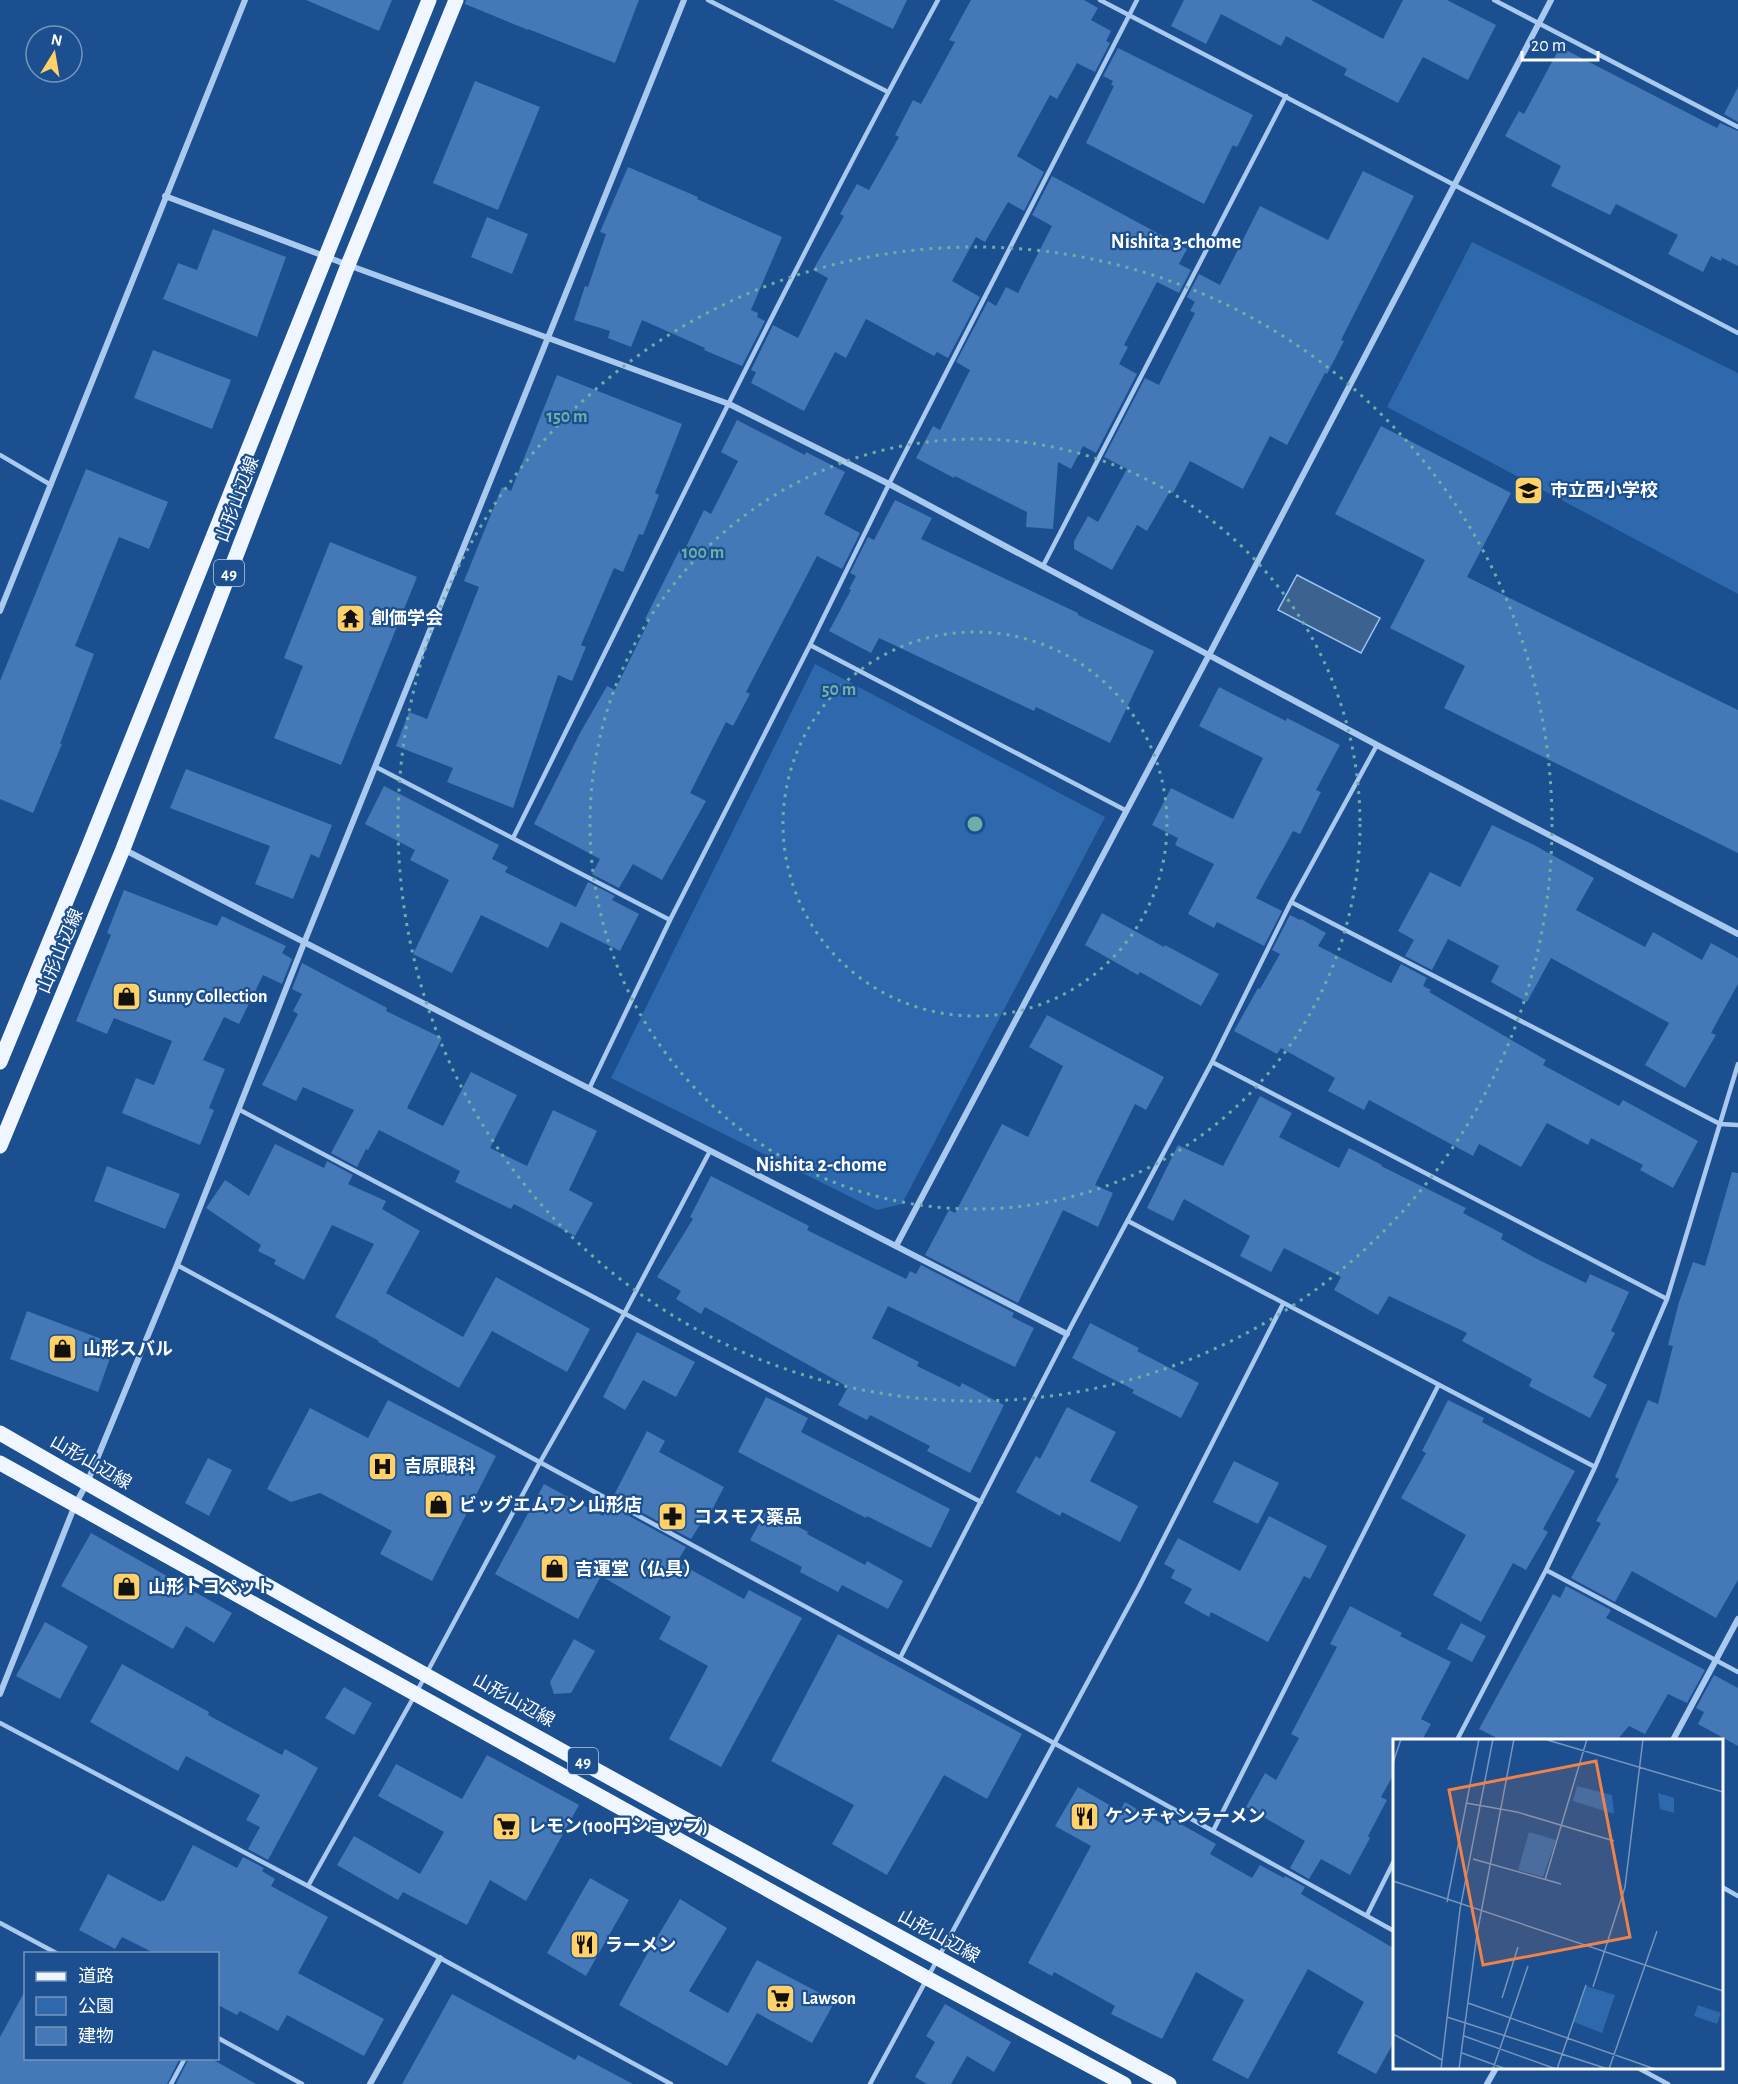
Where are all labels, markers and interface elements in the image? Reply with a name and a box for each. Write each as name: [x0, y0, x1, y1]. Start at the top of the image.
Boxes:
north arrow: [24, 24, 84, 84]
scale bar: [1522, 24, 1598, 62]
text: N: [50, 31, 64, 49]
text: 20 m: [1531, 37, 1566, 55]
district label: Nishita 3-chome: [1111, 232, 1241, 252]
text: 150 m: [547, 408, 587, 426]
street label: 山形山辺線: [212, 453, 262, 545]
school or university icon: 市立西小学校: [1513, 474, 1545, 506]
place label: 市立西小学校: [1550, 480, 1658, 500]
text: 100 m: [682, 544, 724, 562]
road number: 49: [214, 560, 244, 586]
temple icon: 創価学会: [334, 602, 366, 634]
place label: 創価学会: [371, 608, 443, 628]
text: 50 m: [822, 681, 856, 699]
centre of rings: [965, 814, 985, 834]
street label: 山形山辺線: [33, 906, 87, 996]
shop icon: Sunny Collection: [111, 980, 143, 1012]
place label: Sunny Collection: [148, 988, 268, 1006]
district label: Nishita 2-chome: [755, 1155, 887, 1175]
shop icon: 山形スバル: [46, 1333, 78, 1365]
place label: 山形スバル: [83, 1339, 173, 1359]
street label: 山形山辺線: [47, 1431, 135, 1493]
hospital icon: 吉原眼科: [367, 1450, 399, 1482]
place label: 吉原眼科: [404, 1456, 476, 1476]
shop icon: ビッグエムワン 山形店: [422, 1489, 454, 1521]
place label: ビッグエムワン 山形店: [459, 1495, 642, 1515]
pharmacy icon: コスモス薬品: [657, 1501, 689, 1533]
place label: コスモス薬品: [694, 1508, 802, 1527]
shop icon: 吉運堂（仏具）: [538, 1553, 570, 1585]
place label: 吉運堂（仏具）: [575, 1559, 701, 1579]
shop icon: 山形トヨペット: [111, 1571, 143, 1603]
place label: 山形トヨペット: [148, 1577, 274, 1597]
street label: 山形山辺線: [470, 1669, 558, 1731]
inset map: [1393, 1739, 1723, 2069]
road number: 49: [568, 1748, 598, 1774]
restaurant icon: ケンチャンラーメン: [1068, 1800, 1100, 1832]
place label: ケンチャンラーメン: [1105, 1807, 1266, 1826]
supermarket icon: レモン(100円ショップ): [491, 1810, 523, 1842]
place label: レモン(100円ショップ): [528, 1817, 708, 1836]
street label: 山形山辺線: [895, 1905, 983, 1967]
restaurant icon: ラーメン: [568, 1929, 600, 1961]
place label: ラーメン: [605, 1936, 676, 1955]
legend: [24, 1952, 219, 2060]
text: 道路: [78, 1966, 114, 1986]
supermarket icon: Lawson: [765, 1982, 797, 2014]
place label: Lawson: [802, 1990, 856, 2008]
text: 公園: [78, 1997, 114, 2016]
text: 建物: [78, 2026, 114, 2046]

